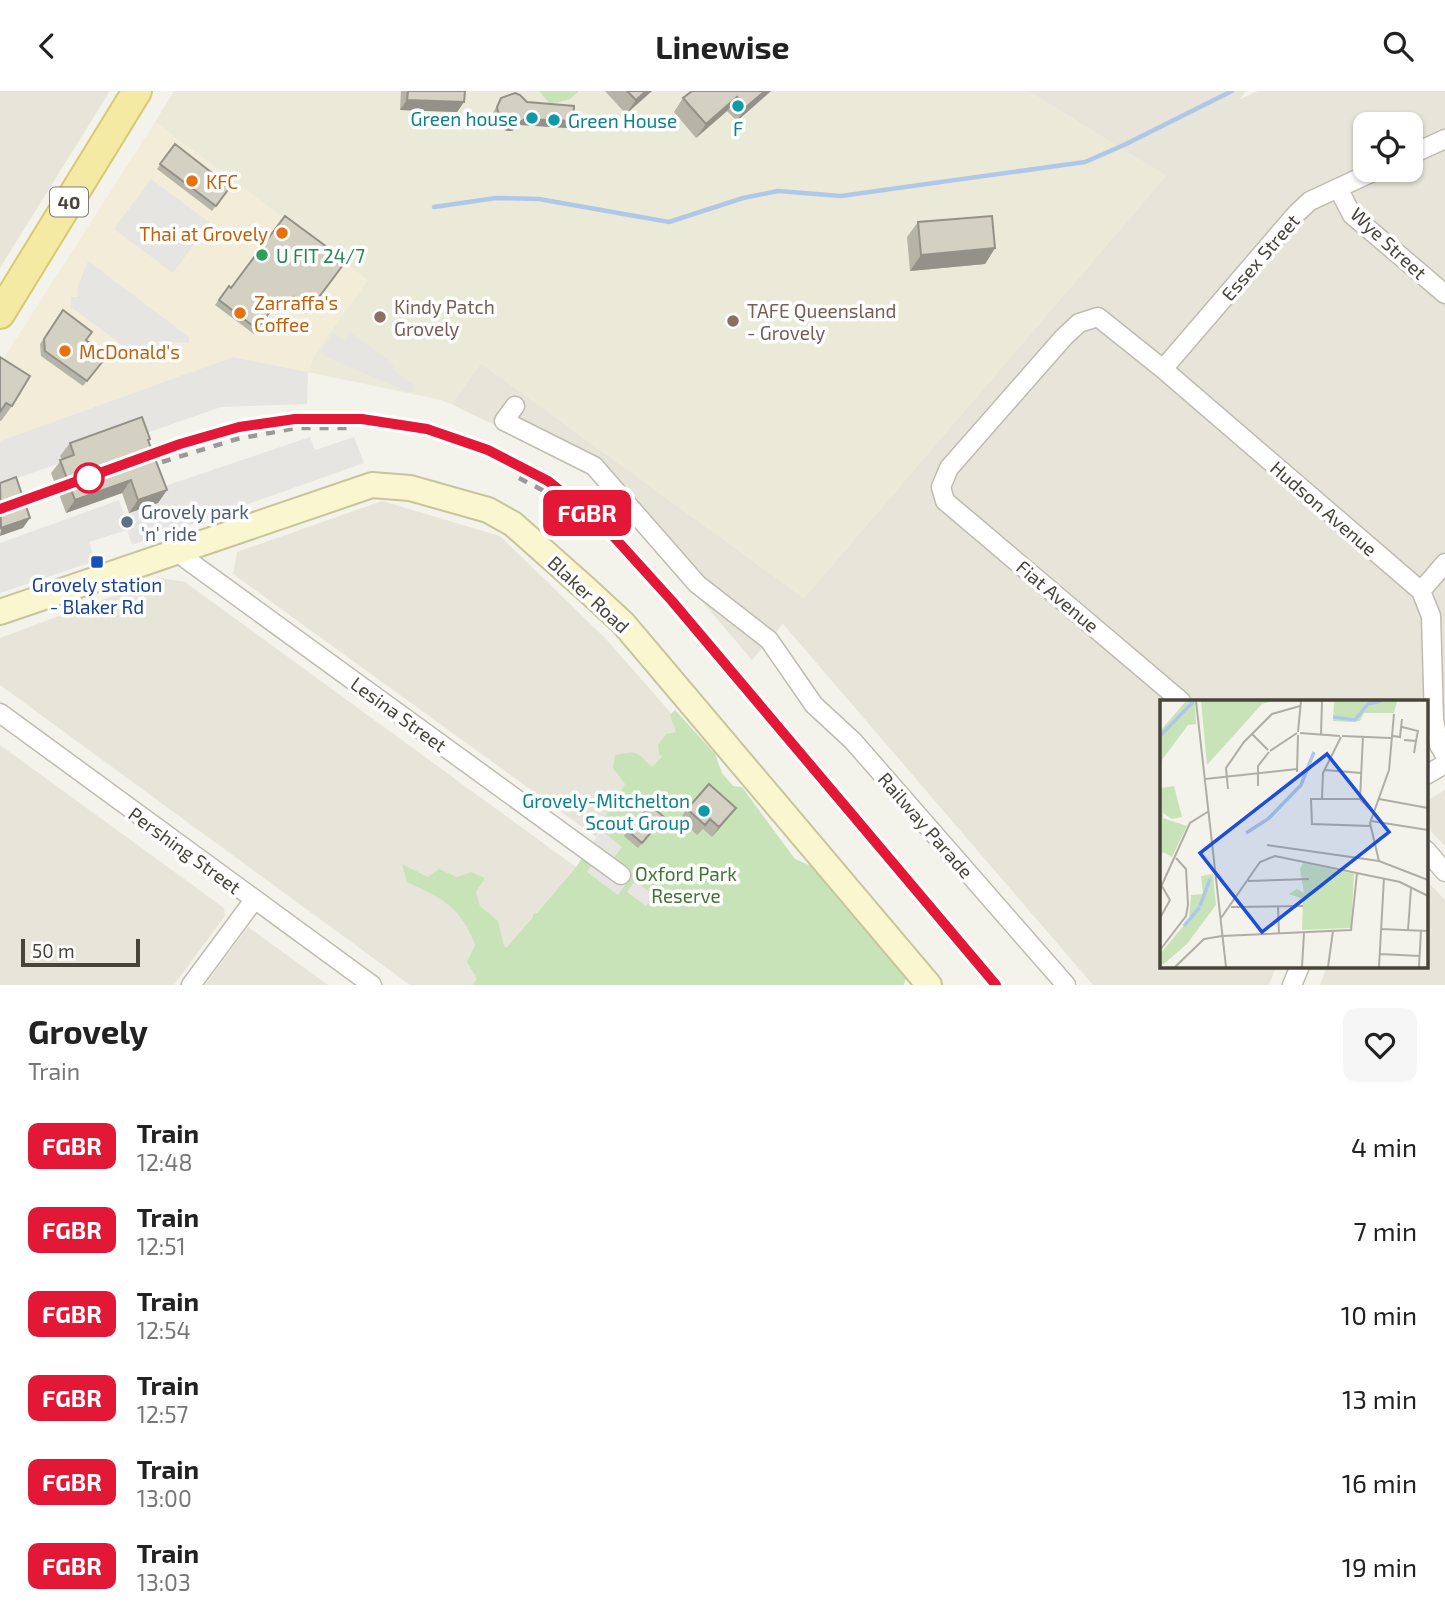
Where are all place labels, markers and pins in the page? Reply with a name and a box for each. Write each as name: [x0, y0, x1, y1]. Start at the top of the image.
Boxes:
marker: F: [730, 98, 746, 114]
place label: Green house: [410, 107, 518, 130]
place label: Green House: [568, 109, 677, 132]
marker: Green house: [524, 110, 540, 126]
marker: Green House: [546, 112, 562, 128]
place label: F: [733, 117, 743, 140]
place label: KFC: [206, 170, 238, 193]
marker: KFC: [184, 173, 200, 189]
place label: Thai at Grovely: [139, 222, 268, 245]
marker: Thai at Grovely: [274, 225, 290, 241]
place label: U FIT 24/7: [276, 244, 365, 267]
marker: U FIT 24/7: [254, 247, 270, 263]
place label: Zarraffa's Coffee: [254, 291, 338, 336]
place label: Kindy Patch Grovely: [394, 295, 495, 340]
place label: TAFE Queensland - Grovely: [747, 299, 897, 344]
marker: Zarraffa's Coffee: [232, 305, 248, 321]
marker: Kindy Patch Grovely: [372, 309, 388, 325]
marker: TAFE Queensland - Grovely: [725, 313, 741, 329]
place label: McDonald's: [79, 340, 180, 363]
marker: McDonald's: [57, 343, 73, 359]
unlabelled marker: [74, 463, 104, 493]
place label: Grovely park 'n' ride: [141, 500, 249, 545]
marker: Grovely park 'n' ride: [119, 514, 135, 530]
marker: Grovely station - Blaker Rd: [89, 554, 105, 570]
place label: Grovely station - Blaker Rd: [32, 573, 162, 618]
place label: Grovely-Mitchelton Scout Group: [522, 789, 690, 834]
marker: Grovely-Mitchelton Scout Group: [696, 803, 712, 819]

